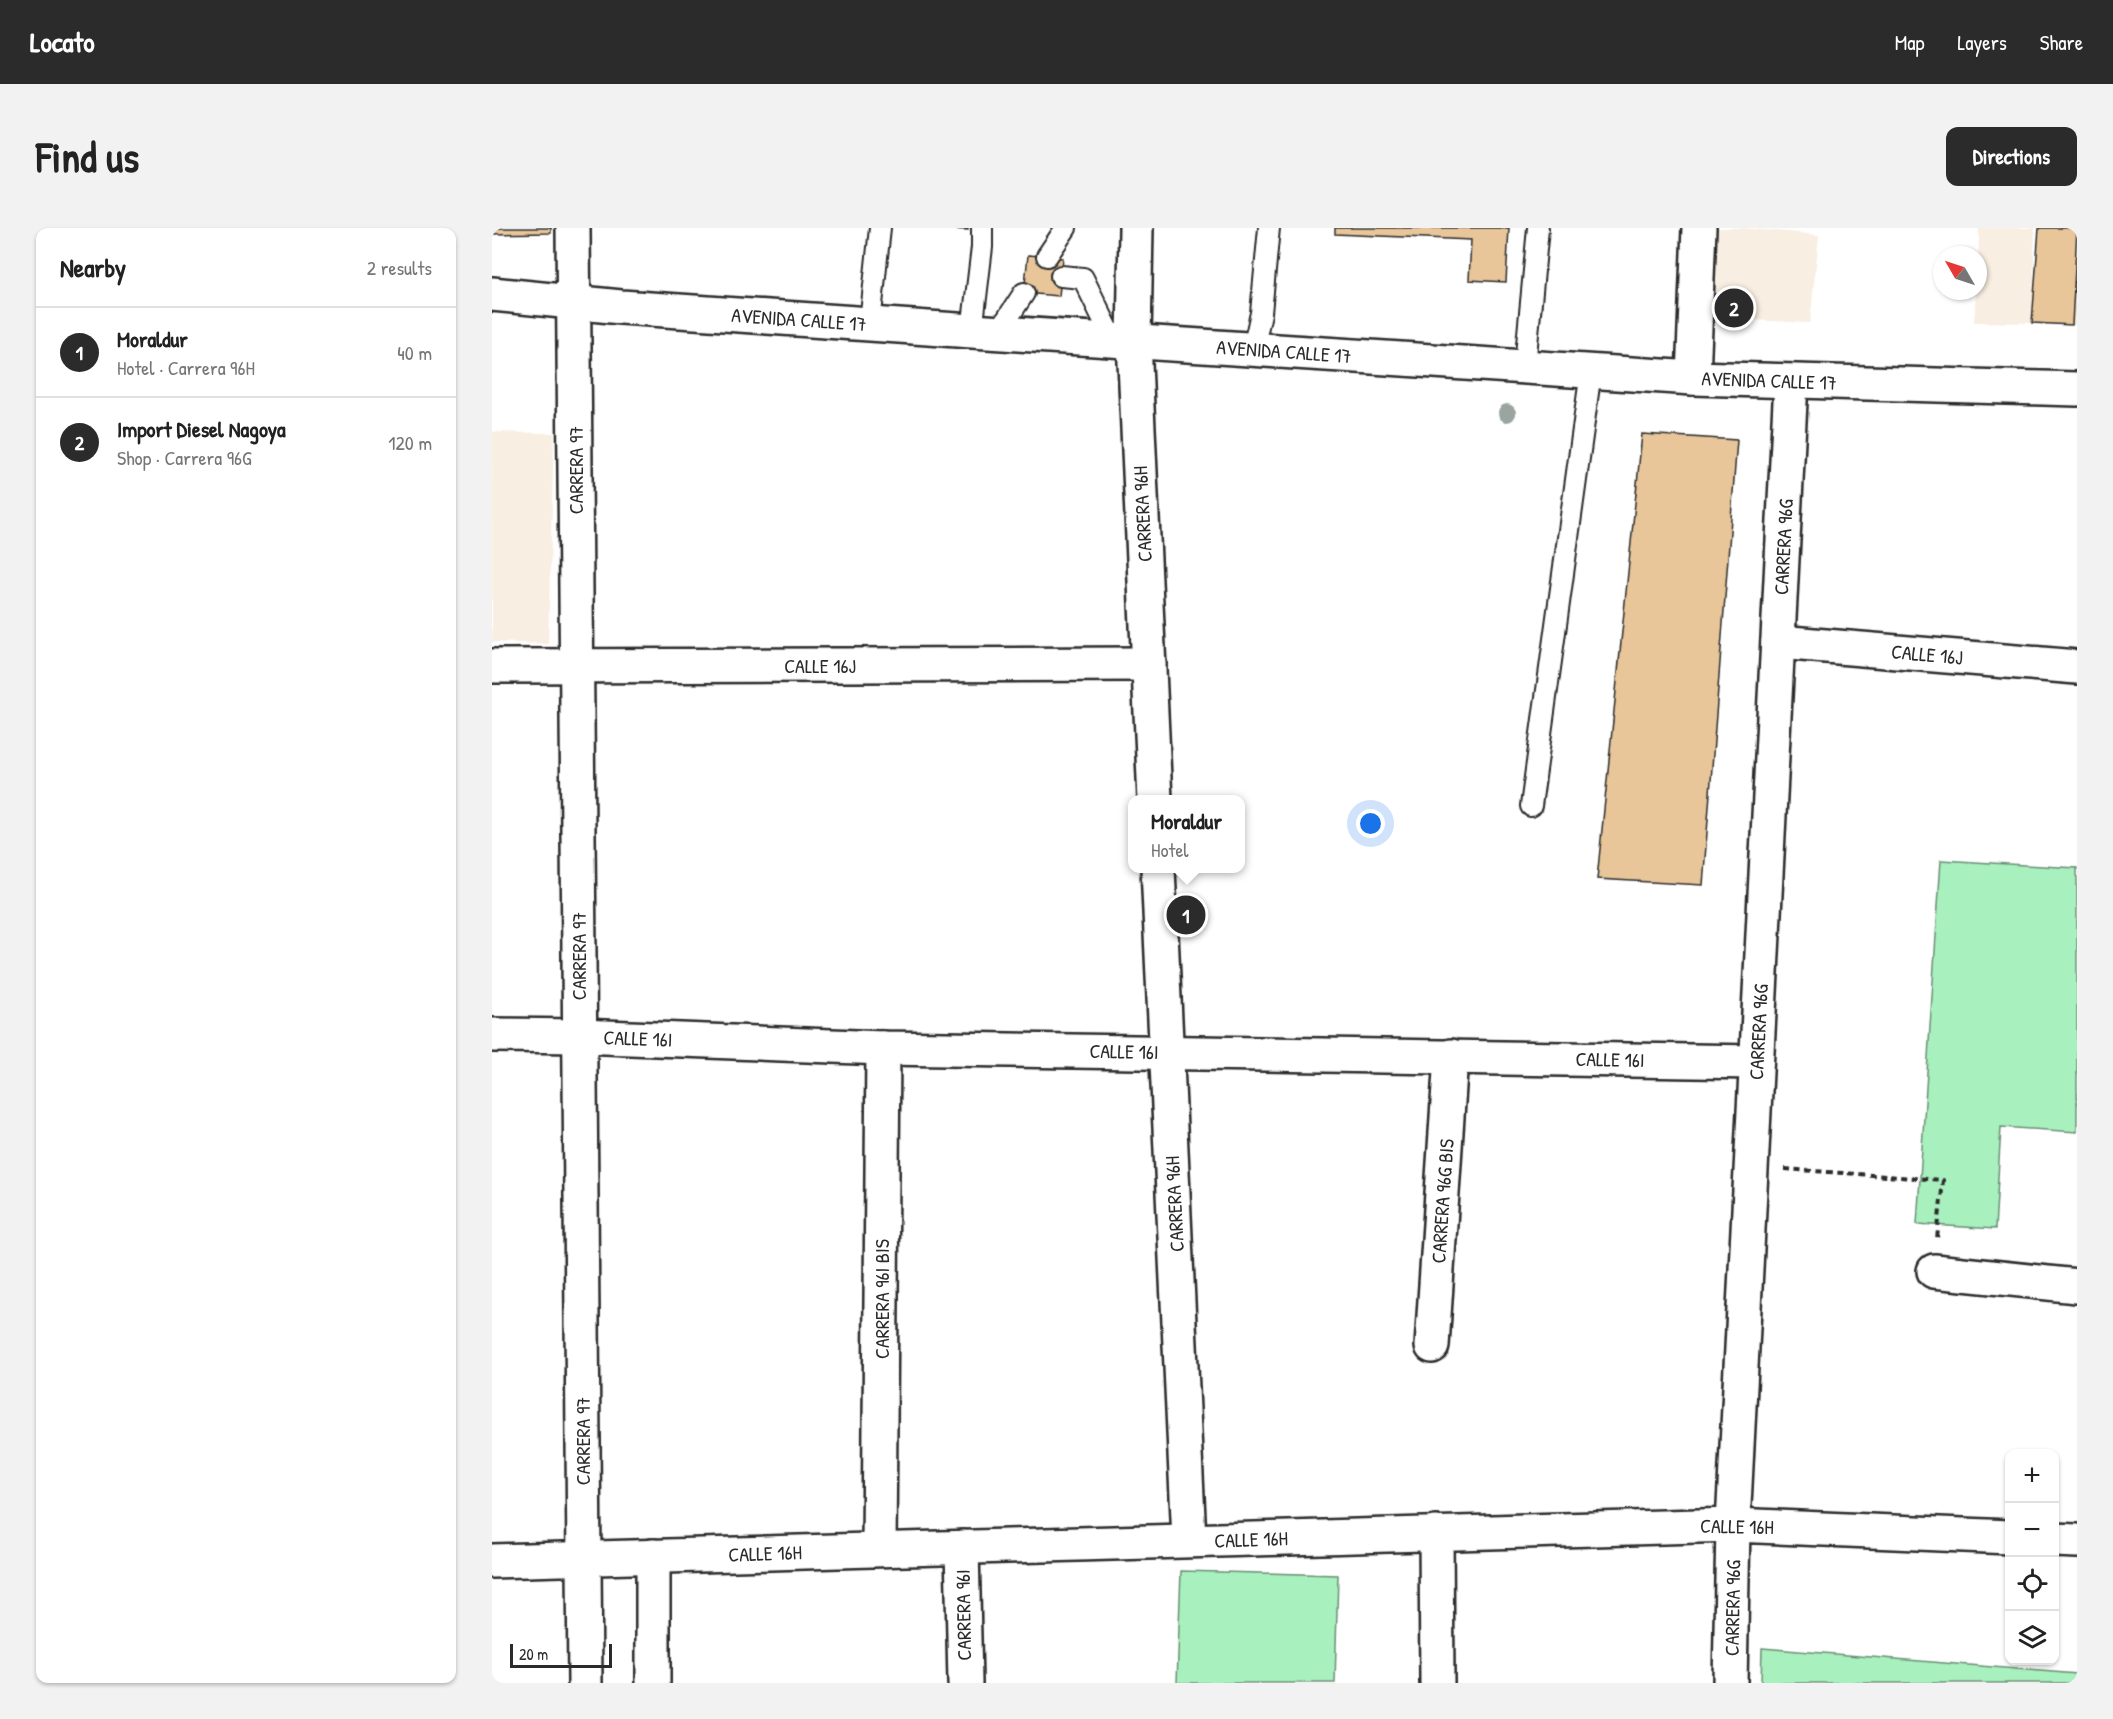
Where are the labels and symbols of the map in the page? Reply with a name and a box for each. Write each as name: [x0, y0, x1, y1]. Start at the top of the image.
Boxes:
north arrow: [1933, 246, 1987, 300]
pin: 2: [1714, 286, 1754, 331]
street label: AVENIDA CALLE 17: [731, 301, 867, 337]
street label: AVENIDA CALLE 17: [1216, 333, 1352, 369]
street label: AVENIDA CALLE 17: [1701, 364, 1837, 396]
street label: CARRERA 97: [562, 426, 589, 514]
street label: CARRERA 96H: [1126, 465, 1158, 563]
street label: CARRERA 96G: [1767, 498, 1799, 596]
street label: CALLE 16J: [1890, 637, 1964, 671]
street label: CALLE 16J: [784, 652, 856, 679]
your location: [1356, 809, 1385, 838]
pin: 1: [1166, 892, 1206, 938]
street label: CARRERA 97: [565, 912, 592, 1000]
street label: CARRERA 96G: [1742, 983, 1774, 1081]
street label: CALLE 16I: [603, 1023, 673, 1053]
street label: CALLE 16I: [1089, 1037, 1159, 1065]
street label: CALLE 16I: [1575, 1045, 1645, 1073]
street label: CARRERA 96G BIS: [1424, 1138, 1460, 1264]
street label: CARRERA 96H: [1158, 1155, 1190, 1253]
street label: CARRERA 96I BIS: [868, 1239, 895, 1359]
street label: CARRERA 97: [569, 1397, 596, 1485]
street label: CALLE 16H: [1700, 1512, 1774, 1540]
street label: CALLE 16H: [1214, 1524, 1288, 1554]
street label: CALLE 16H: [728, 1538, 802, 1568]
street label: CARRERA 96G: [1718, 1559, 1746, 1656]
street label: CARRERA 96I: [949, 1569, 977, 1661]
scale bar: [510, 1641, 612, 1668]

